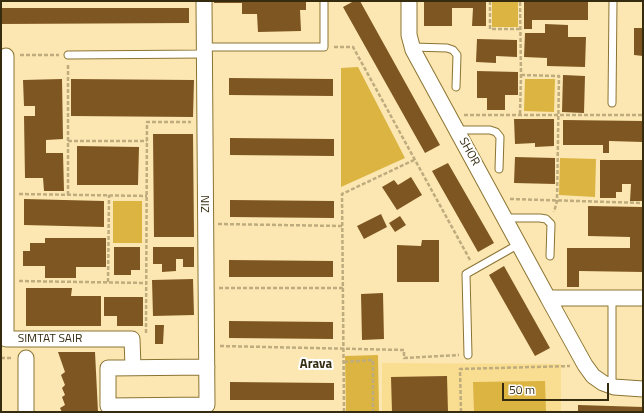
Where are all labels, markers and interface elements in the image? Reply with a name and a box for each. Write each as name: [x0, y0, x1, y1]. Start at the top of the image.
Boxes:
street label: SHOR: [455, 135, 483, 169]
street label: ZIN: [199, 195, 213, 213]
street label: SIMTAT SAIR: [18, 332, 82, 346]
district label: Arava: [300, 357, 332, 373]
scale bar: [504, 375, 611, 401]
text: 50 m: [509, 380, 535, 399]

